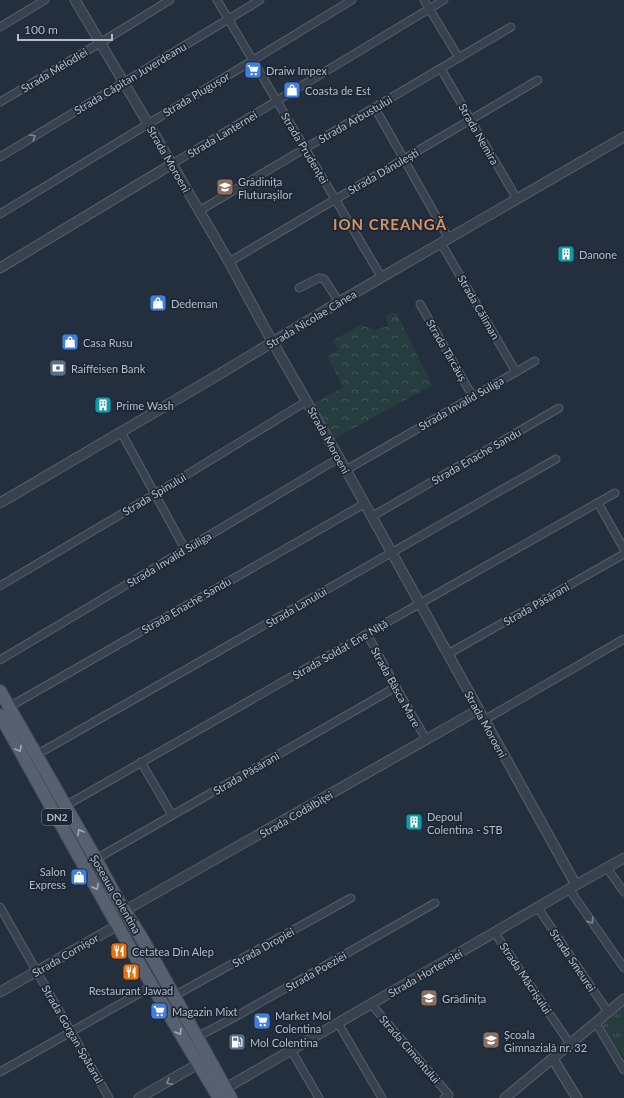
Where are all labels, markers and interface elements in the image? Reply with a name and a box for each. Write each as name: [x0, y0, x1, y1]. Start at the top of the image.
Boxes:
scale bar: [18, 16, 112, 42]
text: 100 m: [24, 22, 58, 37]
street label: Strada Căpitan Juverdeanu: [72, 39, 188, 117]
street label: Strada Melodiei: [18, 45, 90, 95]
supermarket icon: Draiw Impex: [243, 60, 263, 80]
place label: Draiw Impex: [266, 64, 327, 77]
street label: Strada Plugușor: [160, 69, 232, 119]
shop icon: Coasta de Est: [282, 80, 302, 100]
place label: Coasta de Est: [305, 84, 371, 97]
street label: Strada Arbustului: [316, 92, 395, 145]
street label: Strada Nemira: [456, 101, 502, 167]
street label: Strada Lanternei: [185, 108, 260, 160]
street label: Strada Prudenței: [279, 110, 331, 186]
street label: Strada Moroeni: [145, 124, 193, 195]
one-way arrow: [29, 134, 36, 141]
street label: Strada Dănulești: [345, 145, 421, 196]
place label: Grădinița Fluturașilor: [238, 175, 293, 201]
school or university icon: Grădinița Fluturașilor: [215, 177, 235, 197]
district label: ION CREANGĂ: [333, 215, 447, 233]
building icon: Danone: [556, 244, 576, 264]
place label: Danone: [579, 248, 617, 261]
street label: Strada Căliman: [455, 272, 503, 342]
street label: Strada Nicolae Cânea: [264, 287, 358, 351]
shop icon: Dedeman: [148, 293, 168, 313]
place label: Dedeman: [171, 297, 218, 310]
street label: Strada Tărcăuș: [424, 317, 470, 384]
shop icon: Casa Rusu: [60, 332, 80, 352]
place label: Casa Rusu: [83, 336, 133, 349]
bank icon: Raiffeisen Bank: [48, 358, 68, 378]
place label: Raiffeisen Bank: [71, 362, 146, 375]
street label: Strada Invalid Suliga: [416, 373, 506, 433]
building icon: Prime Wash: [93, 395, 113, 415]
place label: Prime Wash: [116, 399, 174, 412]
street label: Strada Moroeni: [305, 404, 353, 476]
street label: Strada Enache Sandu: [429, 425, 523, 487]
street label: Strada Spinului: [120, 470, 188, 518]
street label: Strada Invalid Suliga: [124, 529, 214, 589]
street label: Strada Enache Sandu: [139, 574, 233, 636]
street label: Strada Păsărani: [501, 580, 572, 628]
street label: Strada Lanului: [263, 584, 329, 630]
street label: Strada Soldat Ene Niță: [290, 616, 390, 682]
street label: Strada Bâsca Mare: [369, 645, 423, 729]
street label: Strada Moroeni: [462, 688, 510, 760]
one-way arrow: [14, 745, 22, 752]
street label: Strada Păsărani: [211, 749, 282, 797]
street label: Strada Codălbiței: [257, 788, 335, 840]
road number: DN2: [42, 809, 72, 825]
place label: Depoul Colentina - STB: [427, 810, 503, 836]
building icon: Depoul Colentina - STB: [404, 812, 424, 832]
one-way arrow: [78, 829, 85, 836]
street label: Șoseaua Colentina: [88, 852, 144, 936]
place label: Salon Express: [29, 865, 66, 891]
shop icon: Salon Express: [69, 867, 89, 887]
one-way arrow: [91, 883, 98, 890]
one-way arrow: [586, 917, 594, 924]
street label: Strada Dropiei: [230, 924, 297, 969]
street label: Strada Smeurei: [547, 926, 599, 994]
street label: Strada Cornișor: [29, 931, 101, 979]
street label: Strada Măcrișului: [497, 940, 555, 1016]
restaurant icon: Cetatea Din Alep: [109, 941, 129, 961]
place label: Cetatea Din Alep: [132, 945, 214, 958]
street label: Strada Hortensiei: [386, 946, 465, 1000]
street label: Strada Poeziei: [283, 948, 349, 994]
restaurant icon: Restaurant Jawad: [121, 962, 141, 982]
street label: Strada Gorgan Spătarul: [40, 983, 106, 1085]
place label: Restaurant Jawad: [89, 984, 173, 997]
school or university icon: Grădinița: [419, 988, 439, 1008]
place label: Grădinița: [442, 992, 486, 1005]
supermarket icon: Magazin Mixt: [149, 1001, 169, 1021]
place label: Magazin Mixt: [172, 1005, 238, 1018]
place label: Market Mol Colentina: [275, 1009, 331, 1035]
supermarket icon: Market Mol Colentina: [252, 1011, 272, 1031]
street label: Strada Cimentului: [377, 1012, 443, 1086]
one-way arrow: [175, 1028, 182, 1035]
place label: Școala Gimnazială nr. 32: [504, 1028, 587, 1054]
school or university icon: Școala Gimnazială nr. 32: [481, 1030, 501, 1050]
fuel station icon: Mol Colentina: [227, 1032, 247, 1052]
place label: Mol Colentina: [250, 1036, 318, 1049]
one-way arrow: [166, 1077, 173, 1084]

